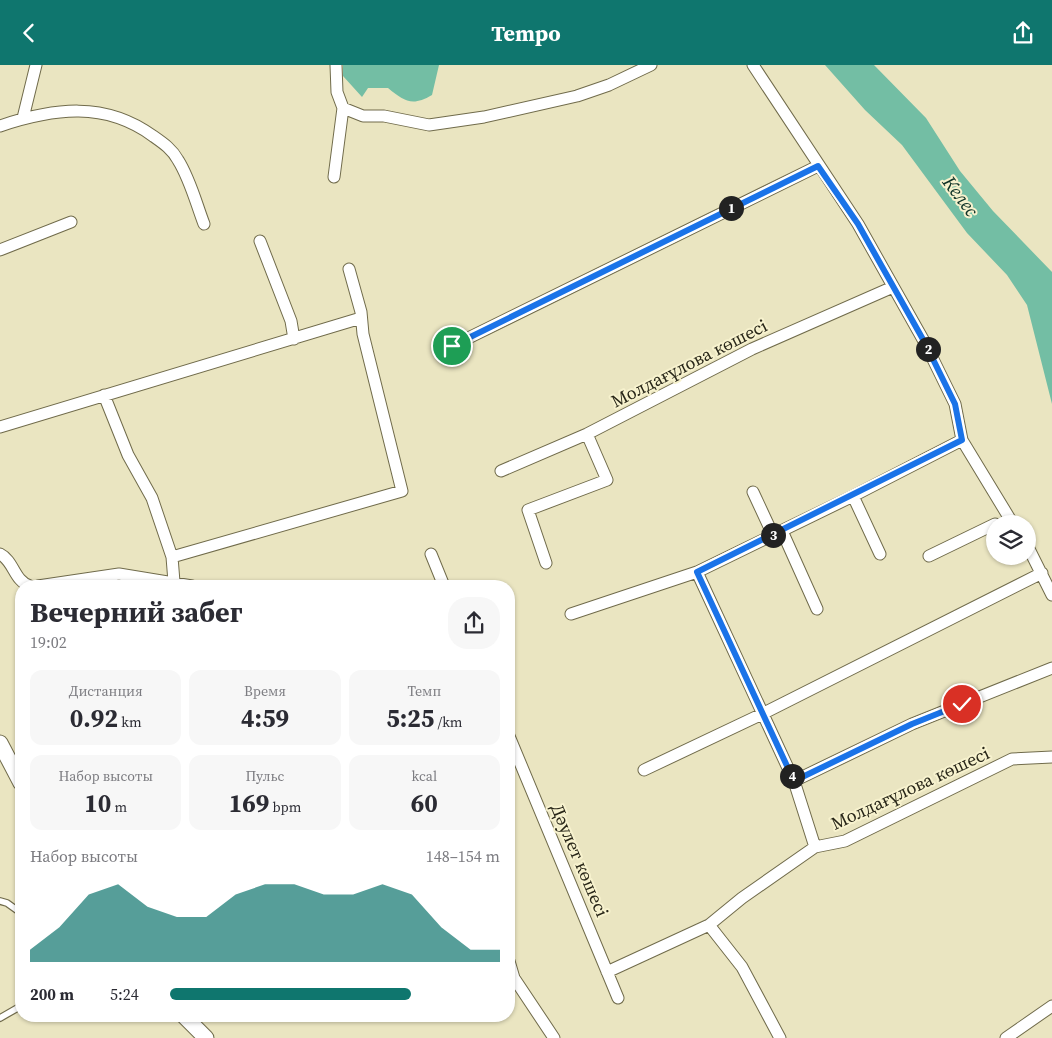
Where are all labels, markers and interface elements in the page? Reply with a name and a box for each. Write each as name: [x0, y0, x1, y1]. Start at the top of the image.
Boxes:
text: Tempo: [491, 18, 561, 48]
icon: back: [15, 19, 43, 47]
icon: share: [1009, 19, 1037, 47]
water label: Келес: [936, 169, 985, 222]
pin: 1: [718, 195, 744, 221]
text: 1: [728, 198, 735, 218]
street label: Молдағұлова көшесі: [607, 313, 771, 413]
pin: [431, 325, 473, 367]
icon: arrive: [438, 332, 466, 360]
pin: 2: [916, 337, 940, 361]
text: 2: [925, 339, 932, 359]
map controls: [986, 515, 1036, 565]
button: layers: [986, 515, 1036, 565]
pin: 3: [760, 523, 786, 547]
text: 3: [770, 525, 777, 545]
text: Вечерний забег: [30, 593, 243, 631]
button: share: [448, 597, 500, 649]
text: 19:02: [30, 631, 67, 653]
text: Дистанция: [69, 681, 143, 701]
text: Время: [244, 681, 286, 701]
text: Темп: [407, 681, 441, 701]
pin: [941, 683, 983, 725]
icon: check: [948, 690, 976, 718]
text: 0.92: [70, 701, 118, 735]
text: 4:59: [241, 701, 289, 735]
text: 5:25: [386, 701, 434, 735]
text: km: [118, 712, 142, 732]
text: /km: [434, 712, 462, 732]
street label: Молдағұлова көшесі: [827, 740, 993, 836]
pin: 4: [780, 763, 804, 789]
text: Набор высоты: [58, 766, 153, 786]
text: Пульс: [246, 766, 284, 786]
text: kcal: [412, 766, 437, 786]
text: 4: [789, 766, 796, 786]
text: 10: [84, 786, 111, 820]
text: 169: [229, 786, 269, 820]
text: 60: [411, 786, 438, 820]
text: m: [111, 797, 127, 817]
text: bpm: [269, 797, 301, 817]
street label: Дәулет көшесі: [545, 799, 615, 921]
text: Набор высоты: [30, 845, 138, 867]
text: 148–154 m: [426, 845, 500, 867]
text: 200 m: [30, 983, 74, 1005]
text: 5:24: [110, 983, 139, 1005]

